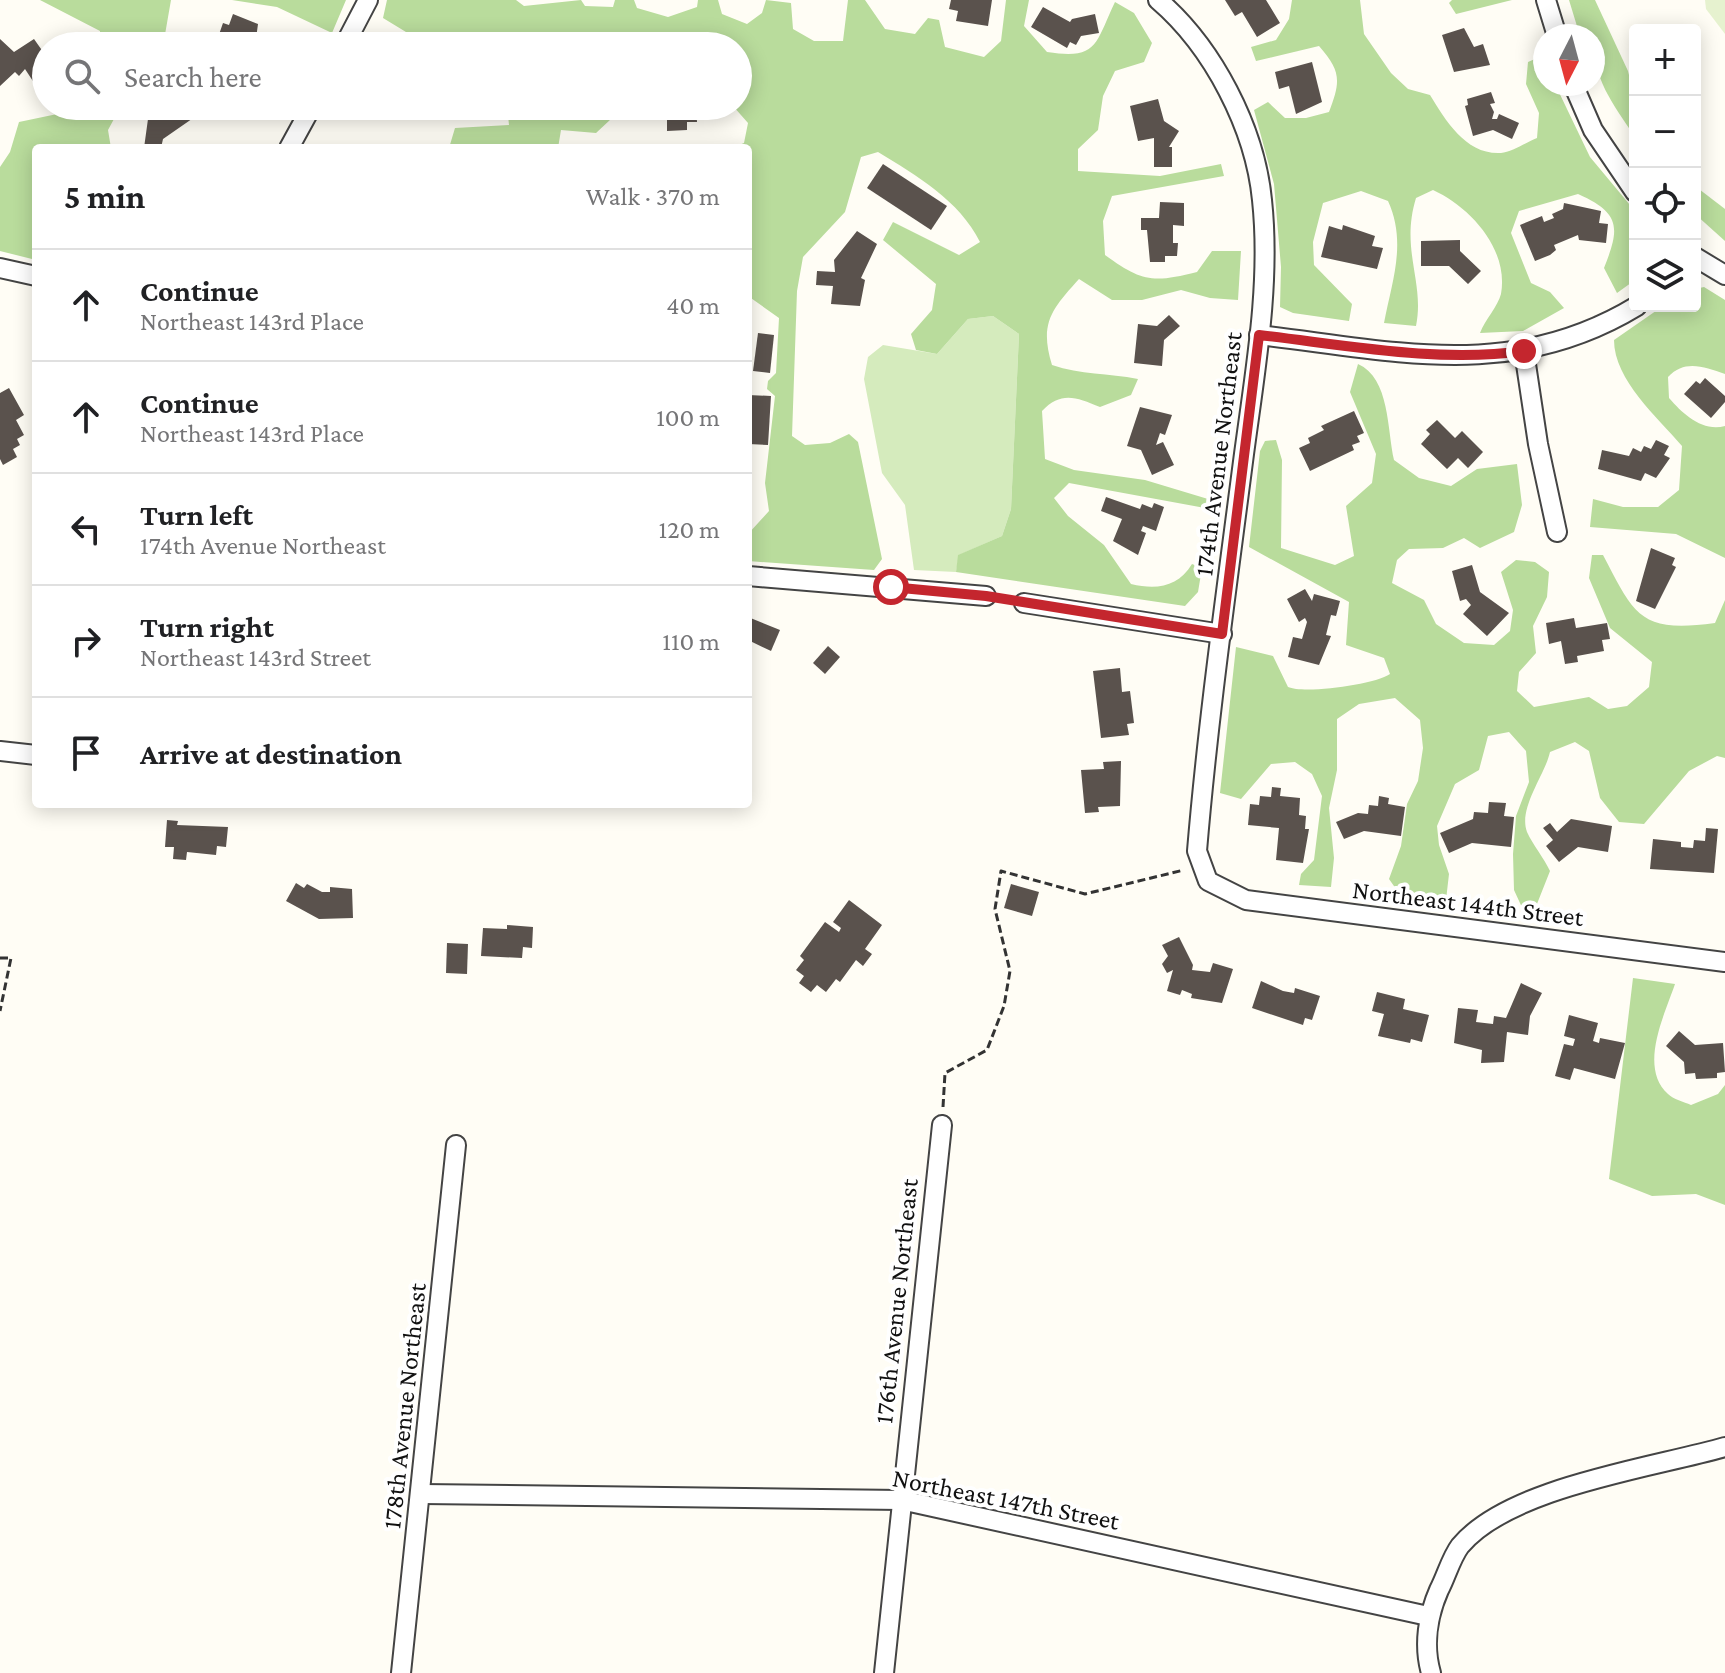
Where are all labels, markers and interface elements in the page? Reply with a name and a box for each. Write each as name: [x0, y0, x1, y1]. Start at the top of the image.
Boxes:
north arrow: [1533, 24, 1605, 96]
map controls: [1629, 24, 1701, 312]
button: +: [1629, 24, 1701, 96]
search box: [32, 32, 752, 120]
icon: search: [60, 54, 104, 98]
text: Search here: [124, 60, 262, 93]
button: −: [1629, 96, 1701, 168]
button: locate: [1629, 168, 1701, 240]
text: 5 min: [64, 178, 145, 215]
text: Walk · 370 m: [586, 182, 720, 211]
button: layers: [1629, 240, 1701, 312]
text: Continue: [140, 274, 259, 307]
icon: ahead: [64, 283, 108, 327]
text: 40 m: [666, 291, 720, 320]
text: Northeast 143rd Place: [140, 307, 364, 336]
street label: 174th Avenue Northeast: [1189, 330, 1248, 578]
route end: [1506, 333, 1542, 369]
text: Continue: [140, 386, 259, 419]
icon: ahead: [64, 395, 108, 439]
text: 100 m: [656, 403, 720, 432]
text: Northeast 143rd Place: [140, 419, 364, 448]
text: Turn left: [140, 498, 253, 531]
icon: left: [64, 507, 108, 551]
text: 120 m: [659, 515, 720, 544]
text: 174th Avenue Northeast: [140, 531, 386, 560]
route start: [873, 569, 909, 605]
text: Turn right: [140, 610, 274, 643]
icon: right: [64, 619, 108, 663]
text: 110 m: [662, 627, 720, 656]
text: Northeast 143rd Street: [140, 643, 371, 672]
icon: arrive: [64, 731, 108, 775]
text: Arrive at destination: [140, 737, 402, 770]
street label: Northeast 144th Street: [1351, 875, 1585, 932]
street label: 176th Avenue Northeast: [869, 1177, 924, 1425]
street label: 178th Avenue Northeast: [377, 1281, 432, 1530]
street label: Northeast 147th Street: [890, 1463, 1122, 1536]

